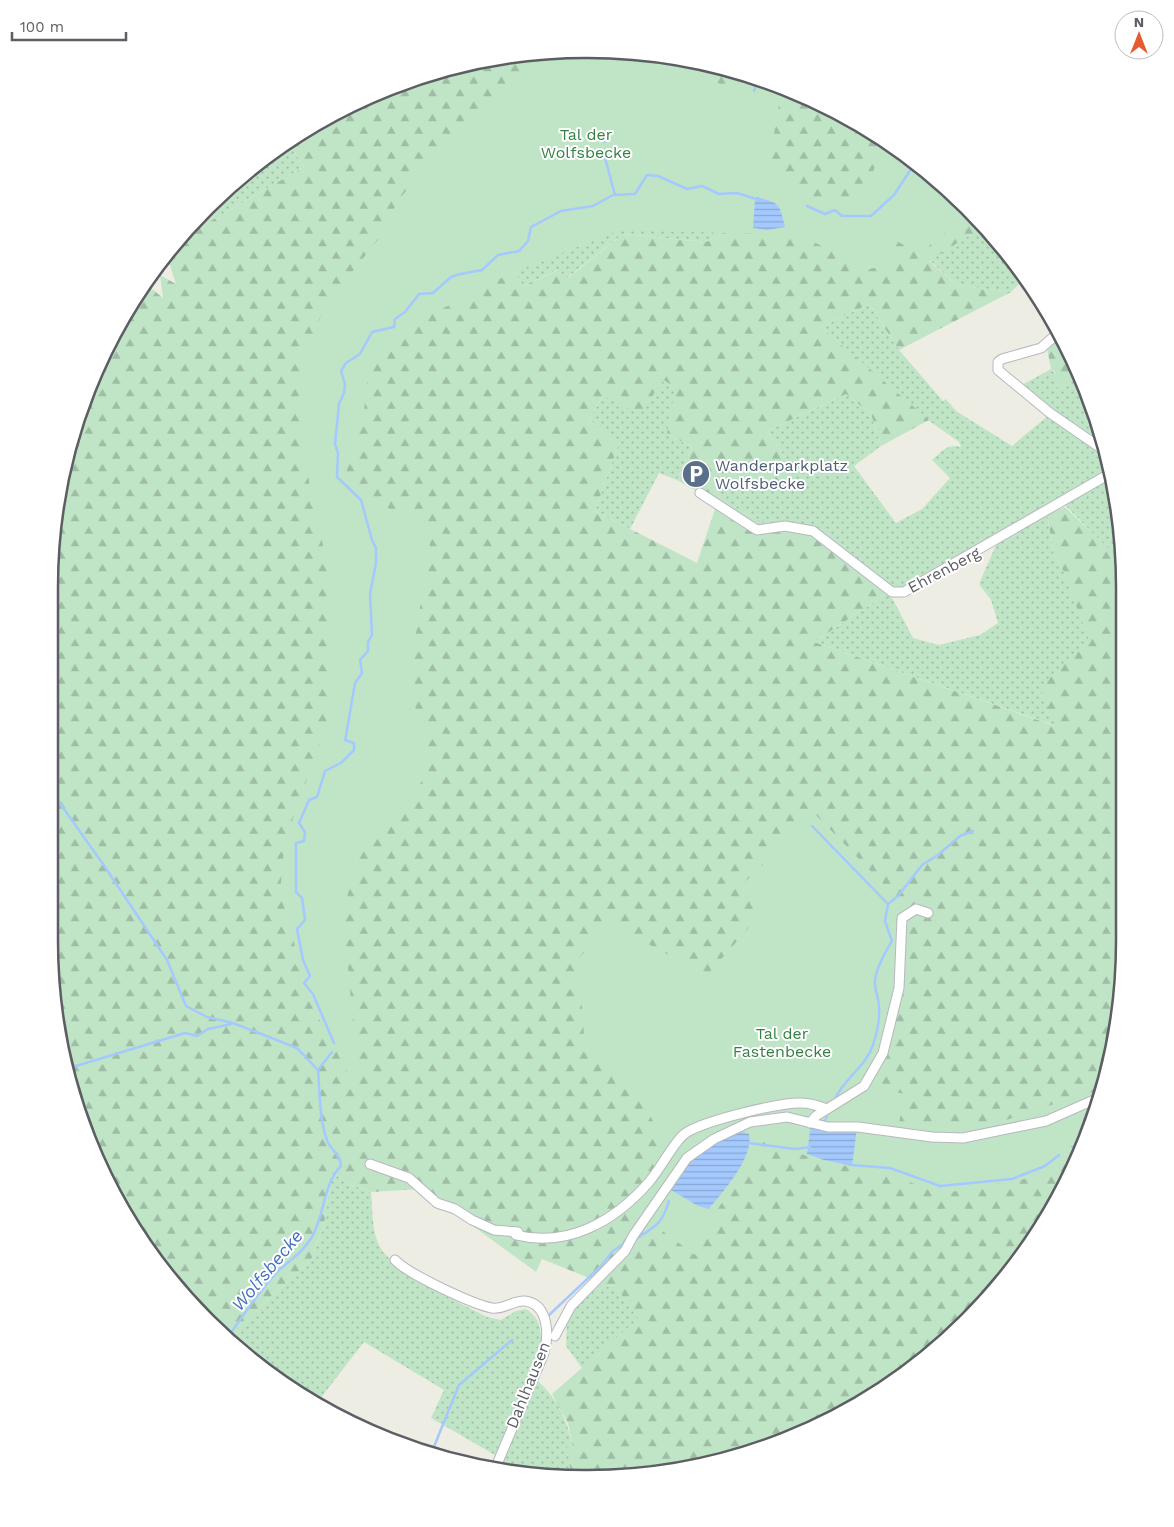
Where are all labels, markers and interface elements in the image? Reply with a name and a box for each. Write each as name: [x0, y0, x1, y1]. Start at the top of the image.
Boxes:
scale bar: [12, 10, 126, 42]
north arrow: [1114, 10, 1164, 60]
text: N: [1134, 14, 1144, 30]
text: 100 m: [20, 18, 64, 36]
park label: Tal der Wolfsbecke: [541, 125, 631, 162]
place label: Wanderparkplatz Wolfsbecke: [715, 456, 848, 493]
parking icon: Wanderparkplatz Wolfsbecke: [681, 459, 711, 489]
street label: Ehrenberg: [904, 543, 984, 597]
park label: Tal der Fastenbecke: [733, 1024, 831, 1061]
water label: Wolfsbecke: [227, 1225, 307, 1315]
street label: Dahlhausen: [502, 1339, 554, 1431]

